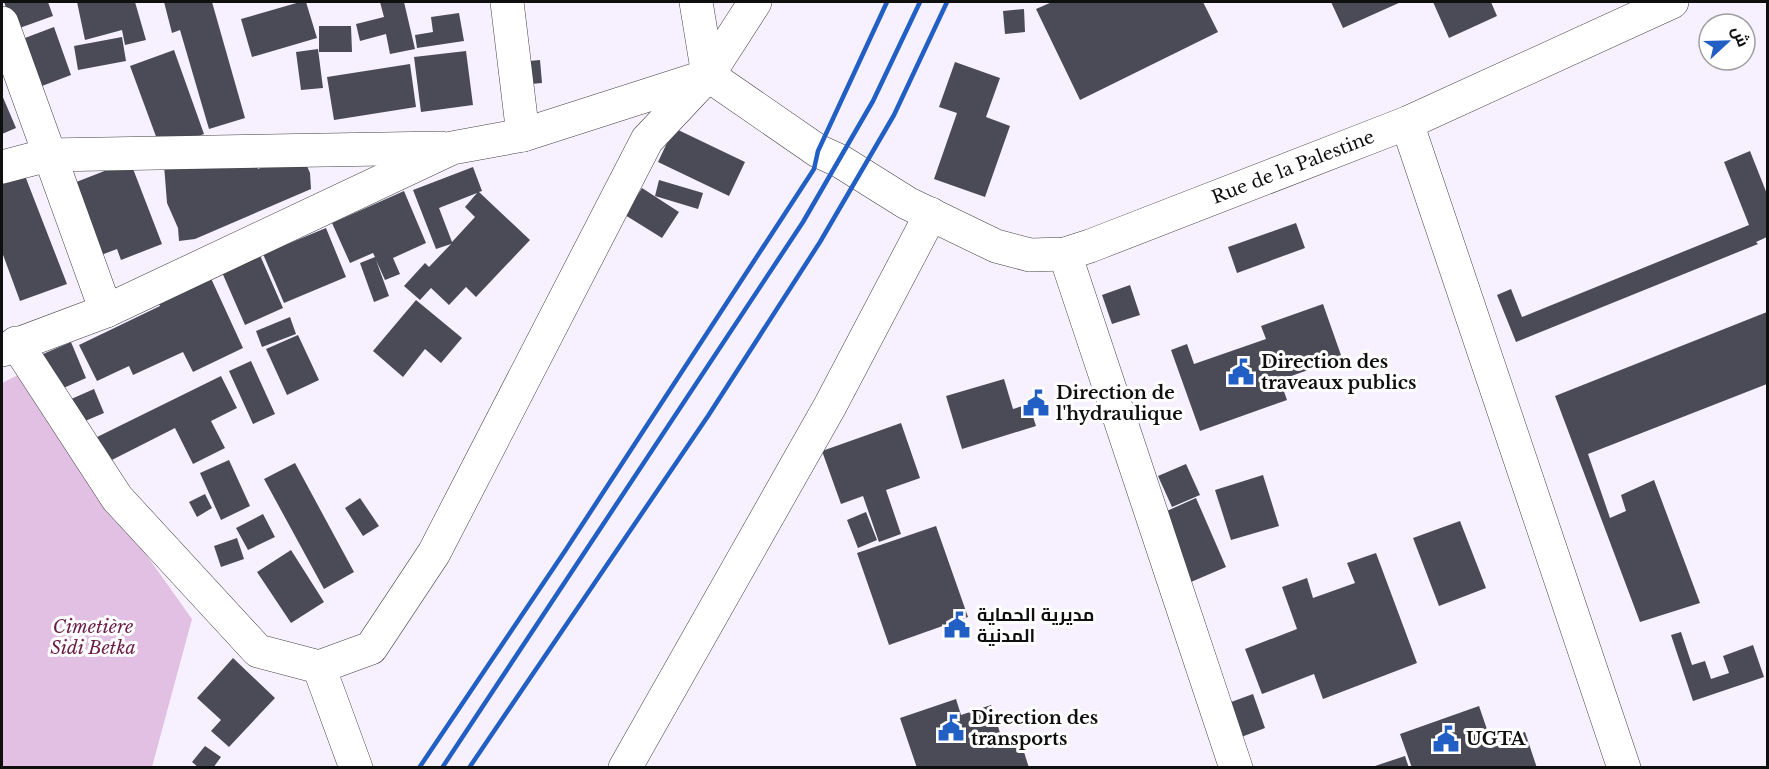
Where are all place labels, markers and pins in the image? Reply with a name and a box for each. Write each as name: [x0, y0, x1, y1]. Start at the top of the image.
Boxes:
place label: Direction des traveaux publics: [1261, 351, 1416, 394]
public building icon: Direction des traveaux publics: [1226, 357, 1256, 387]
place label: Direction de l'hydraulique: [1056, 382, 1183, 425]
public building icon: Direction de l'hydraulique: [1021, 388, 1051, 418]
place label: مديرية الحماية المدنية: [977, 604, 1094, 647]
public building icon: مديرية الحماية المدنية: [942, 610, 972, 640]
place label: Direction des transports: [971, 707, 1098, 750]
public building icon: Direction des transports: [936, 713, 966, 743]
public building icon: UGTA: [1431, 724, 1461, 754]
place label: UGTA: [1466, 728, 1527, 750]

